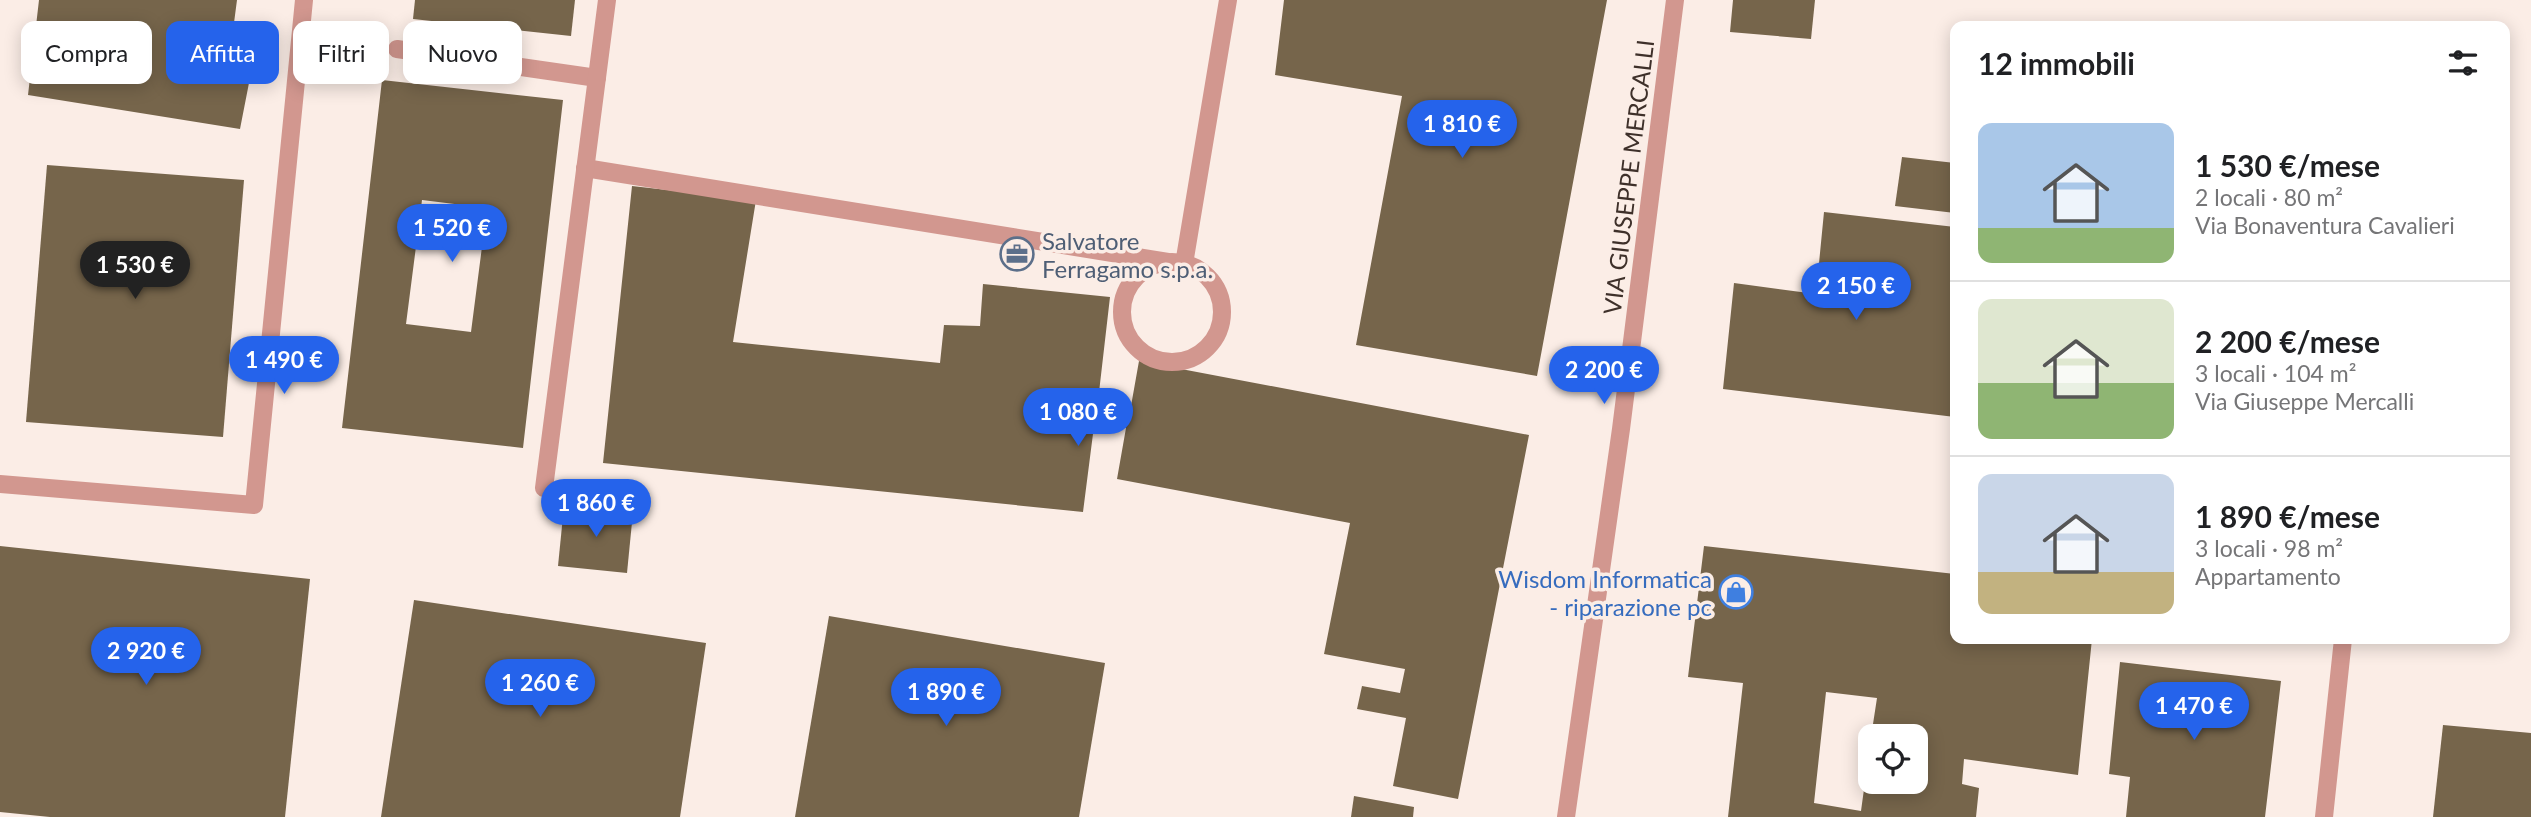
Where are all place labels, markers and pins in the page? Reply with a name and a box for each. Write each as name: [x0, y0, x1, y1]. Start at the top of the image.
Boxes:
pin: 1 810 €: [1397, 100, 1527, 160]
pin: 1 520 €: [387, 204, 517, 264]
place label: Salvatore Ferragamo s.p.a.: [1042, 226, 1213, 283]
office icon: Salvatore Ferragamo s.p.a.: [998, 235, 1036, 273]
pin: 1 530 €: [70, 242, 200, 301]
pin: 2 150 €: [1791, 262, 1921, 322]
pin: 1 490 €: [219, 336, 349, 396]
pin: 2 200 €: [1539, 346, 1669, 406]
pin: 1 080 €: [1013, 388, 1143, 448]
pin: 1 860 €: [531, 480, 661, 539]
place label: Wisdom Informatica - riparazione pc: [1498, 564, 1712, 621]
shop icon: Wisdom Informatica - riparazione pc: [1717, 573, 1755, 611]
pin: 2 920 €: [81, 628, 211, 687]
pin: 1 260 €: [475, 660, 605, 719]
pin: 1 890 €: [881, 668, 1011, 728]
pin: 1 470 €: [2129, 682, 2259, 742]

